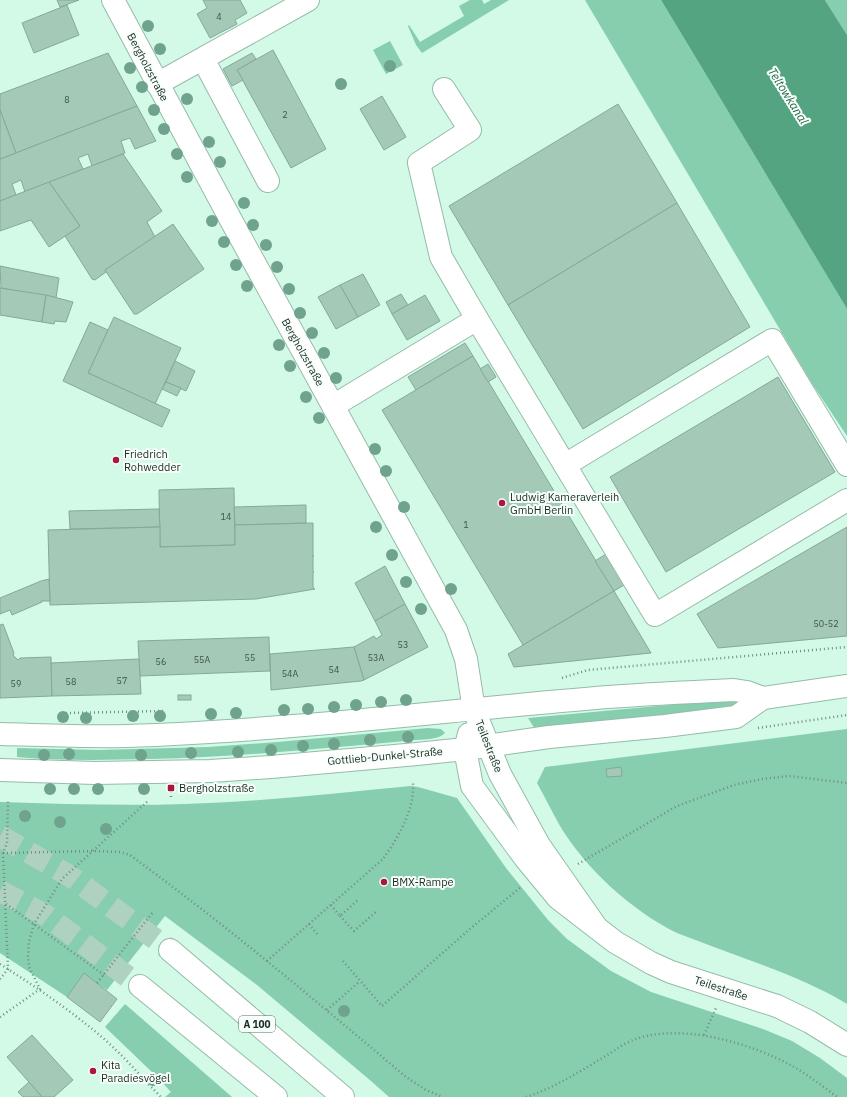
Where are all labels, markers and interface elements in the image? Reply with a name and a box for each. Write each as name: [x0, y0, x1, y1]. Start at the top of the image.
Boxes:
house number: 4: [216, 11, 222, 22]
street label: Bergholzstraße: [124, 30, 172, 104]
water label: Teltowkanal: [765, 65, 812, 128]
house number: 8: [64, 94, 70, 105]
house number: 2: [282, 109, 288, 120]
street label: Bergholzstraße: [279, 316, 327, 388]
place label: Friedrich Rohwedder: [124, 447, 181, 474]
marker: Friedrich Rohwedder: [111, 455, 121, 465]
place label: Ludwig Kameraverleih GmbH Berlin: [510, 490, 619, 517]
marker: Ludwig Kameraverleih GmbH Berlin: [497, 498, 507, 508]
house number: 14: [221, 511, 231, 522]
house number: 1: [463, 519, 469, 530]
house number: 50-52: [813, 618, 839, 629]
house number: 53: [398, 639, 408, 650]
house number: 55: [245, 652, 255, 663]
house number: 53A: [368, 652, 385, 663]
house number: 55A: [194, 654, 211, 665]
house number: 56: [156, 656, 166, 667]
house number: 54: [329, 664, 339, 675]
house number: 54A: [282, 668, 299, 679]
house number: 57: [117, 675, 127, 686]
house number: 58: [66, 676, 76, 687]
house number: 59: [11, 678, 21, 689]
street label: Teilestraße: [472, 718, 506, 774]
street label: Gottlieb-Dunkel-Straße: [327, 744, 443, 768]
place label: Bergholzstraße: [179, 781, 254, 795]
marker: Bergholzstraße: [166, 783, 176, 793]
place label: BMX-Rampe: [392, 875, 454, 889]
marker: BMX-Rampe: [379, 877, 389, 887]
street label: Teilestraße: [692, 973, 750, 1003]
road number: A 100: [239, 1016, 275, 1032]
place label: Kita Paradiesvögel: [101, 1058, 170, 1085]
marker: Kita Paradiesvögel: [88, 1066, 98, 1076]

